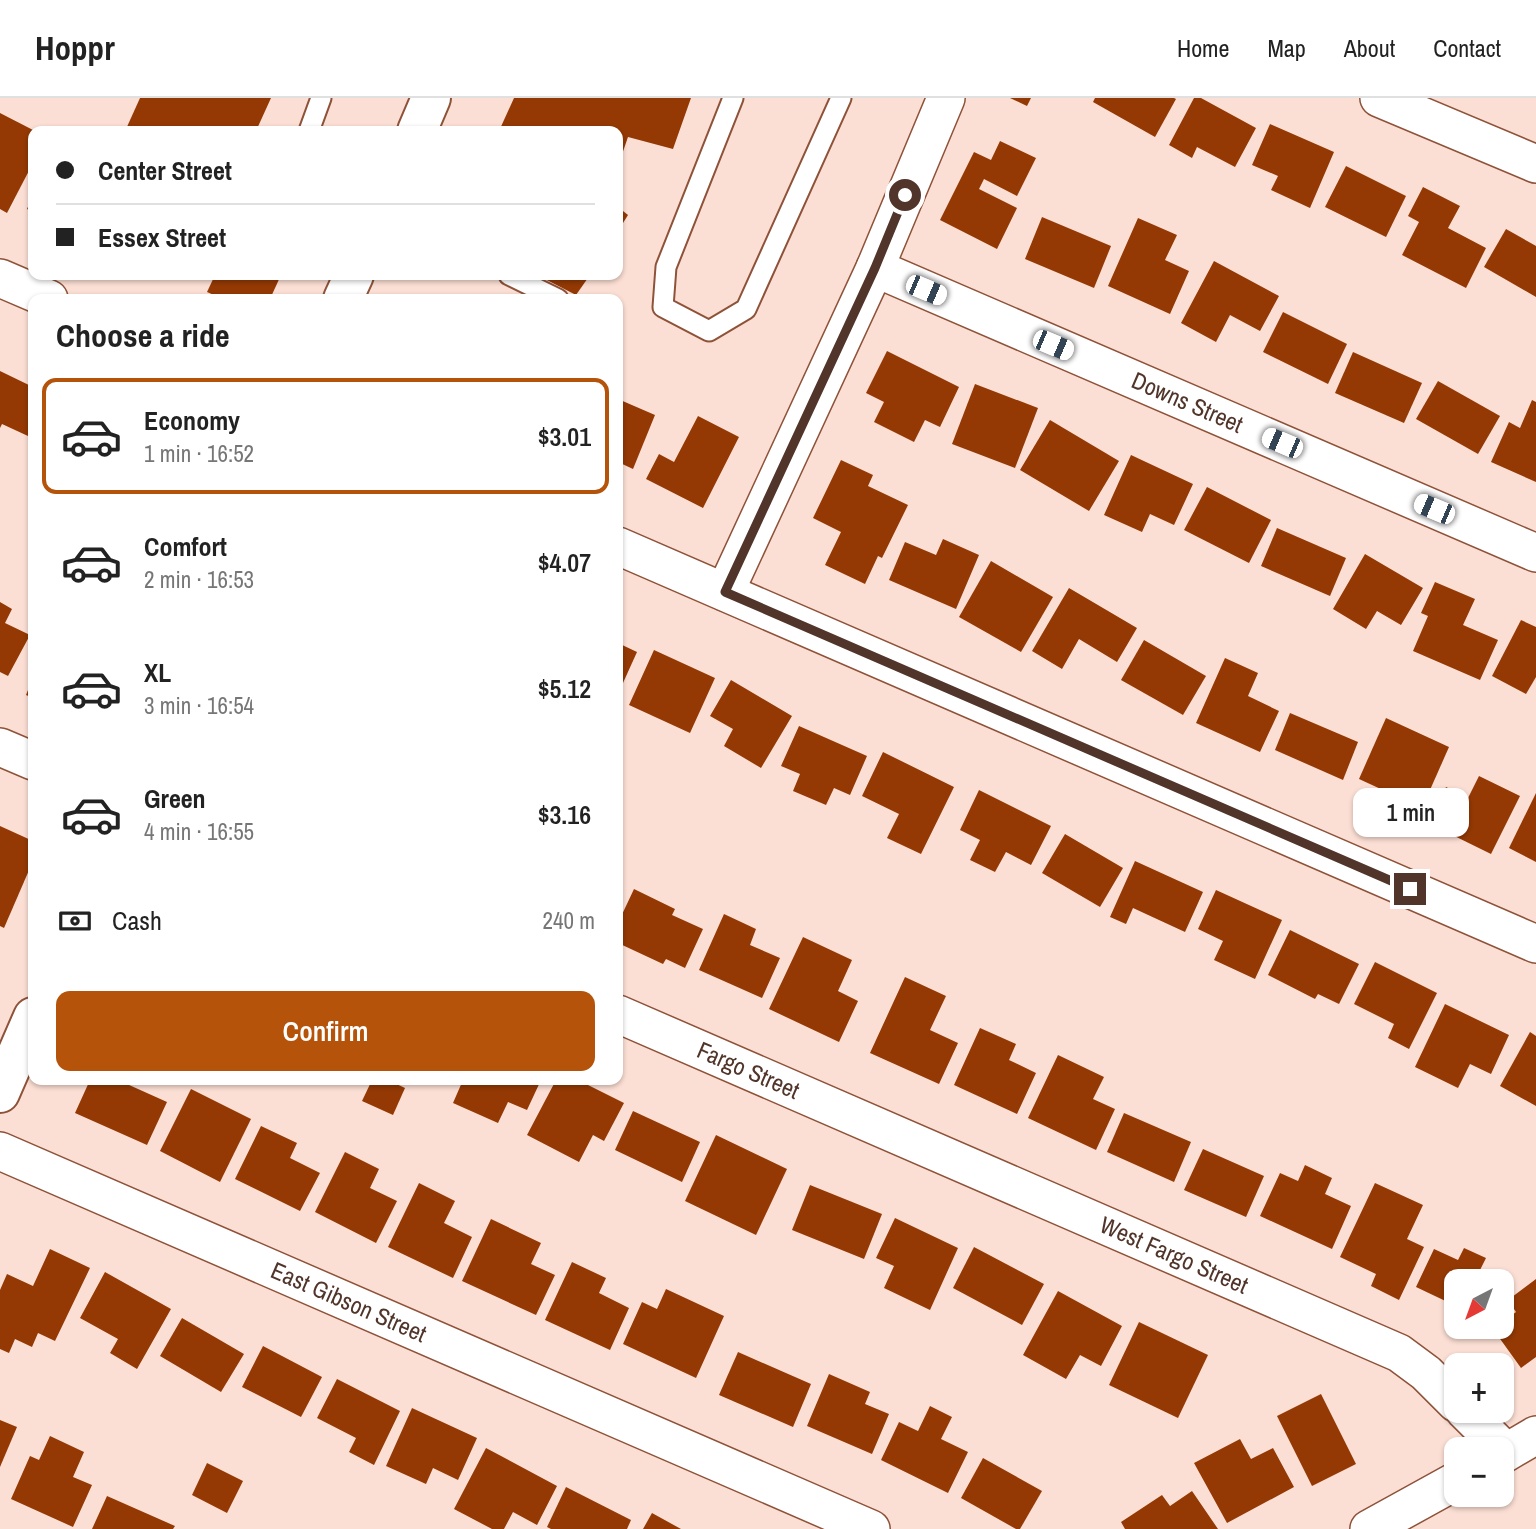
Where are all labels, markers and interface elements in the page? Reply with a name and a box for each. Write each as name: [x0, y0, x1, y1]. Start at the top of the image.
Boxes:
text: Hoppr: [35, 26, 115, 70]
text: Home: [1177, 32, 1229, 64]
text: Map: [1267, 32, 1306, 64]
text: About: [1344, 32, 1395, 64]
text: Contact: [1433, 32, 1501, 64]
text: Center Street: [98, 153, 232, 188]
route start: [889, 179, 921, 211]
text: Essex Street: [98, 220, 226, 255]
car: [903, 272, 950, 308]
text: Choose a ride: [56, 314, 230, 357]
car: [1030, 327, 1077, 363]
street label: Downs Street: [1127, 364, 1249, 440]
text: Economy: [144, 403, 240, 438]
icon: car: [60, 405, 123, 468]
text: $3.01: [538, 419, 591, 454]
car: [1259, 425, 1306, 461]
text: 1 min · 16:52: [144, 438, 254, 469]
car: [1411, 491, 1458, 527]
text: Comfort: [144, 529, 227, 564]
icon: car: [60, 531, 123, 594]
text: $4.07: [538, 545, 591, 580]
text: 2 min · 16:53: [144, 564, 254, 595]
text: XL: [144, 655, 171, 690]
icon: car: [60, 657, 123, 720]
text: $5.12: [538, 671, 591, 706]
text: 3 min · 16:54: [144, 690, 254, 721]
text: Green: [144, 781, 206, 816]
icon: car: [60, 783, 123, 846]
callout: 1 min: [1352, 788, 1468, 836]
text: $3.16: [538, 797, 591, 832]
text: 1 min: [1387, 797, 1435, 828]
text: 4 min · 16:55: [144, 816, 254, 847]
route end: [1394, 873, 1426, 905]
icon: cash: [56, 902, 94, 940]
text: Cash: [112, 903, 162, 938]
text: 240 m: [543, 905, 595, 936]
button: Confirm: [56, 991, 595, 1071]
street label: Fargo Street: [692, 1033, 805, 1106]
street label: West Fargo Street: [1095, 1208, 1254, 1301]
street label: East Gibson Street: [266, 1254, 432, 1349]
north arrow: [1444, 1269, 1514, 1339]
map controls: [1444, 1269, 1514, 1507]
button: +: [1444, 1353, 1514, 1423]
button: −: [1444, 1437, 1514, 1507]

